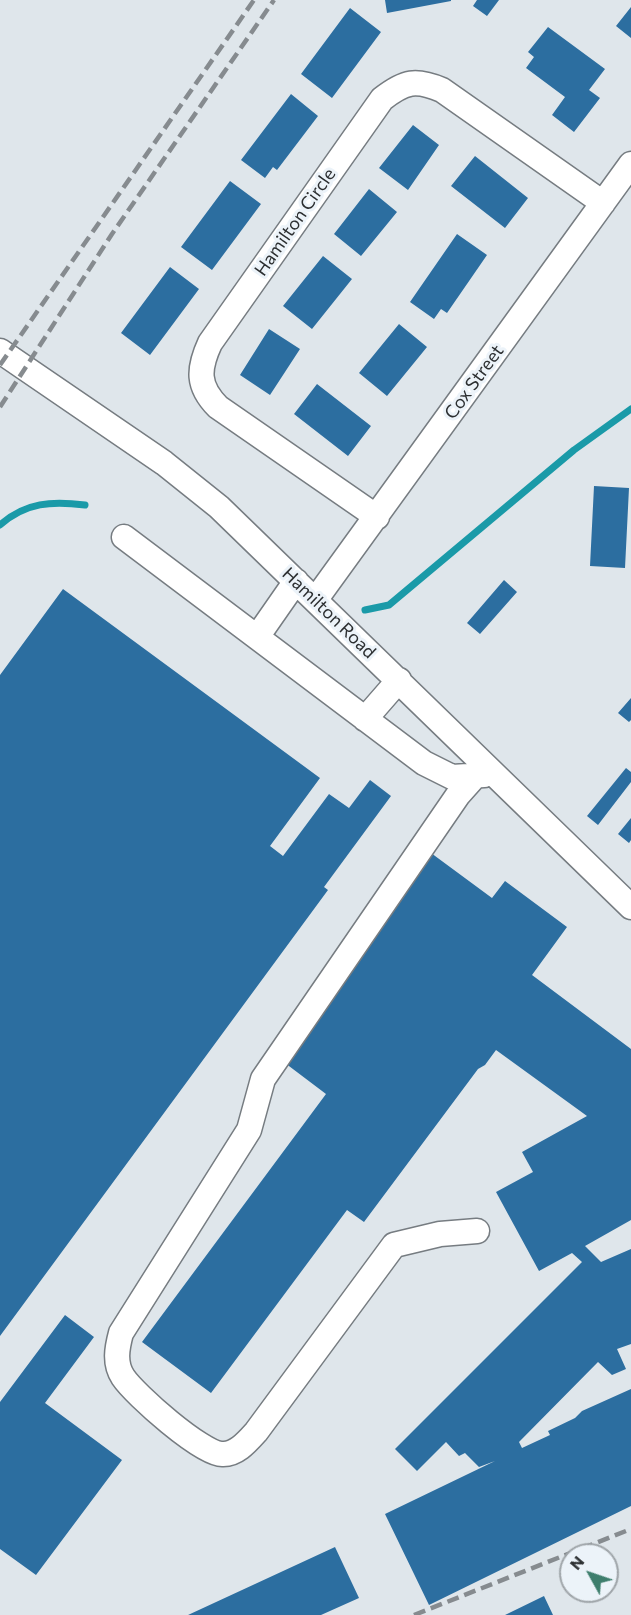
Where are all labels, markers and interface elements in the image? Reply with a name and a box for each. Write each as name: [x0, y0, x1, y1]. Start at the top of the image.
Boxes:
street label: Hamilton Circle: [250, 164, 340, 280]
street label: Cox Street: [440, 341, 508, 423]
street label: Hamilton Road: [278, 563, 380, 663]
north arrow: [559, 1543, 619, 1603]
text: N: [565, 1552, 587, 1573]

